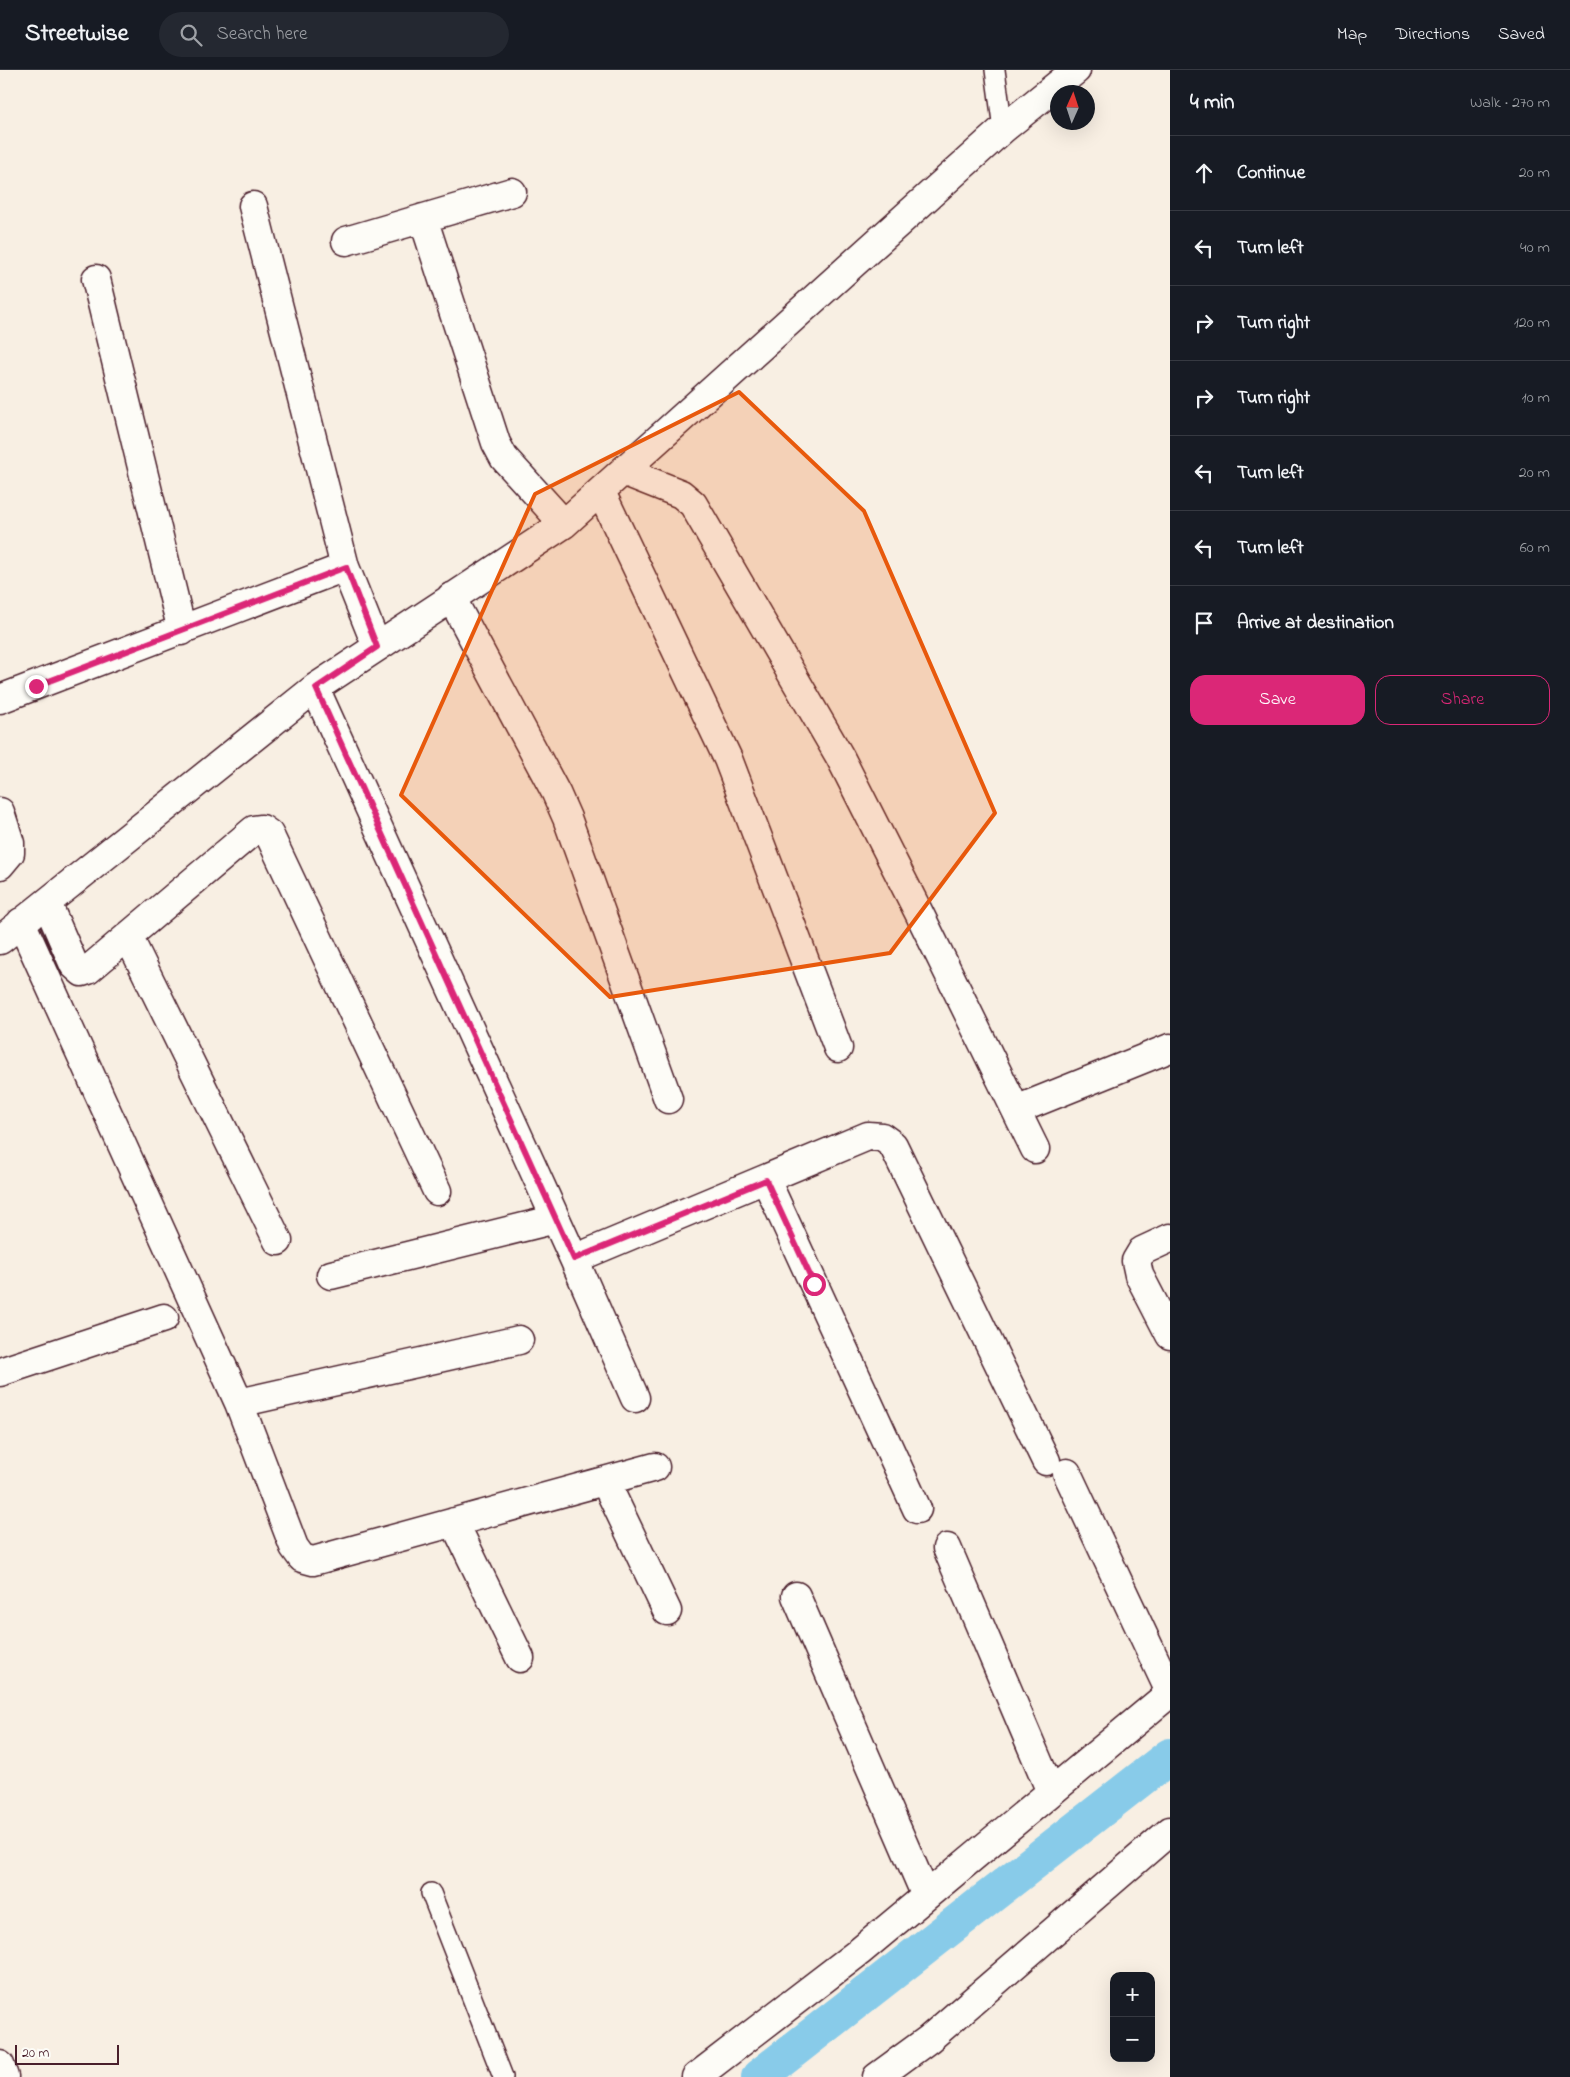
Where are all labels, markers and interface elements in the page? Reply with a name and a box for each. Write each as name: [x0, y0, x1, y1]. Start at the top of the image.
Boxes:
search box: [159, 12, 509, 57]
text: Streetwise: [25, 17, 129, 52]
icon: search: [177, 21, 205, 49]
text: Search here: [217, 21, 308, 48]
text: Map: [1337, 22, 1367, 48]
text: Directions: [1395, 22, 1470, 48]
text: Saved: [1498, 22, 1545, 48]
north arrow: [1050, 85, 1095, 130]
text: 4 min: [1190, 88, 1234, 118]
text: Walk · 270 m: [1470, 91, 1550, 115]
icon: ahead: [1190, 159, 1218, 187]
text: Continue: [1237, 160, 1305, 187]
text: 20 m: [1519, 161, 1550, 185]
icon: left: [1190, 234, 1218, 262]
text: Turn left: [1237, 235, 1304, 262]
text: 40 m: [1520, 236, 1550, 260]
icon: right: [1190, 309, 1218, 337]
text: Turn right: [1237, 310, 1310, 337]
text: 120 m: [1514, 311, 1550, 335]
icon: right: [1190, 384, 1218, 412]
text: Turn right: [1237, 385, 1310, 412]
text: 10 m: [1522, 386, 1550, 410]
icon: left: [1190, 459, 1218, 487]
text: Turn left: [1237, 460, 1304, 487]
text: 20 m: [1519, 461, 1550, 485]
icon: left: [1190, 534, 1218, 562]
text: Turn left: [1237, 535, 1304, 562]
text: 60 m: [1520, 536, 1550, 560]
icon: arrive: [1190, 609, 1218, 637]
text: Arrive at destination: [1237, 610, 1394, 637]
route end: [25, 675, 48, 698]
button: Save: [1190, 675, 1365, 725]
button: Share: [1375, 675, 1550, 725]
route start: [803, 1273, 826, 1296]
map controls: [1110, 1972, 1155, 2062]
button: +: [1110, 1972, 1155, 2017]
button: −: [1110, 2017, 1155, 2062]
scale bar: [15, 2042, 119, 2065]
text: 20 m: [22, 2043, 49, 2064]

